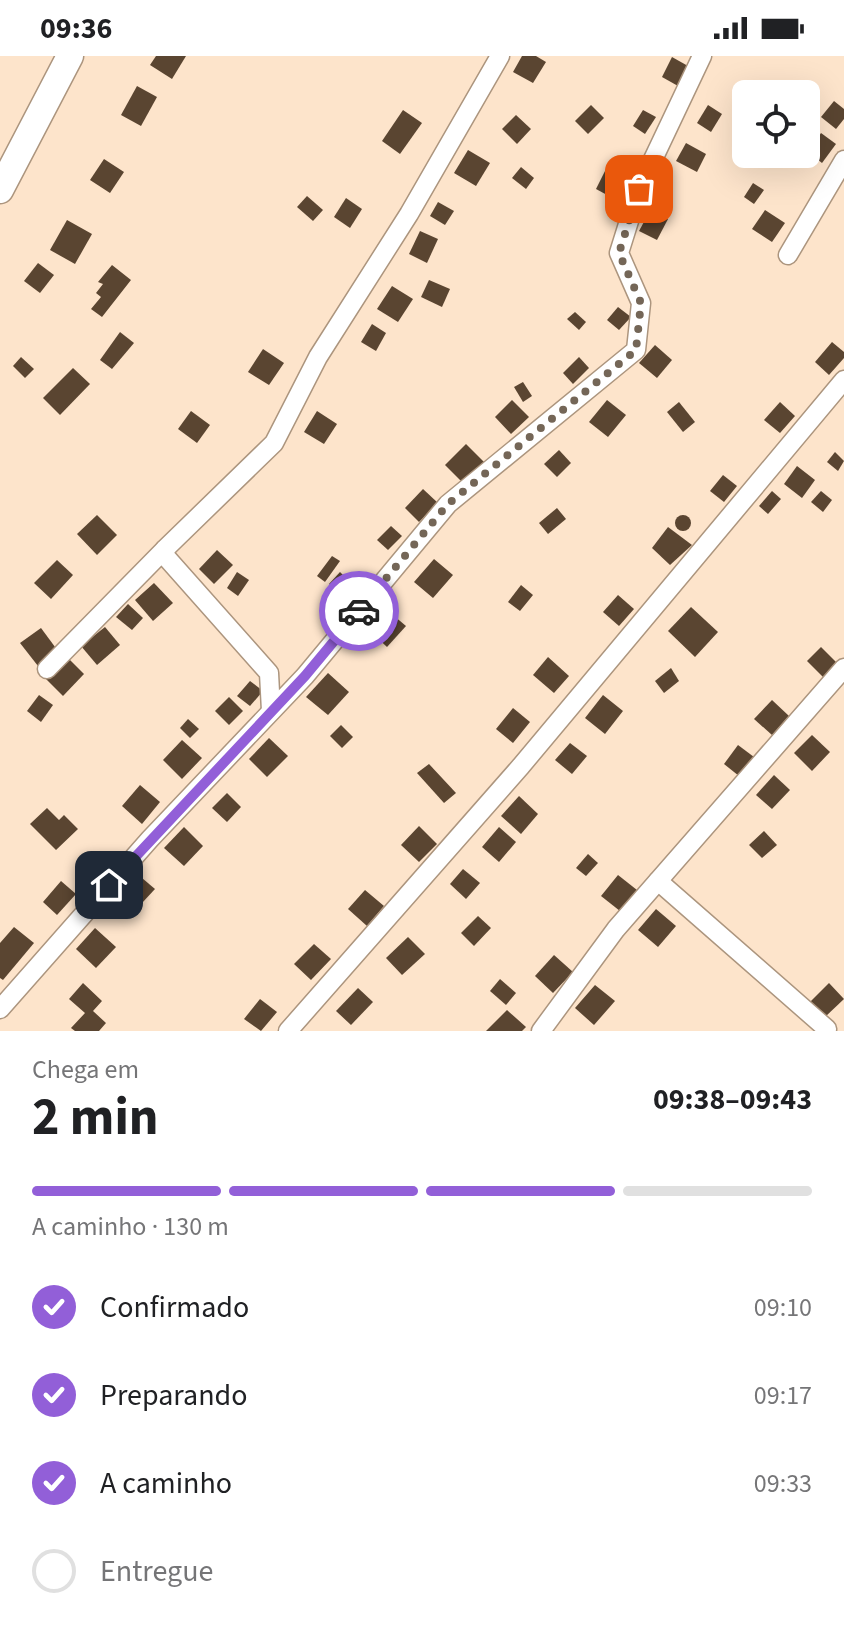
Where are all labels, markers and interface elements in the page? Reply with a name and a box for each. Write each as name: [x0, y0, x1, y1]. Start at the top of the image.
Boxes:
text: 09:36: [40, 7, 112, 50]
map controls: [732, 80, 820, 168]
button: locate: [732, 80, 820, 168]
pin: [605, 155, 673, 223]
icon: bag: [617, 167, 661, 211]
courier: [319, 571, 399, 651]
icon: car: [337, 589, 381, 633]
pin: [75, 851, 143, 919]
icon: home: [87, 863, 131, 907]
text: Chega em: [32, 1051, 139, 1088]
text: 09:38–09:43: [653, 1078, 812, 1121]
text: 2 min: [32, 1081, 159, 1155]
text: A caminho · 130 m: [32, 1208, 229, 1245]
icon: check: [32, 1285, 76, 1329]
text: Confirmado: [100, 1286, 249, 1329]
text: 09:10: [754, 1289, 812, 1326]
icon: check: [32, 1373, 76, 1417]
text: Preparando: [100, 1374, 247, 1417]
text: 09:17: [754, 1377, 812, 1414]
icon: check: [32, 1461, 76, 1505]
text: A caminho: [100, 1462, 232, 1505]
text: 09:33: [754, 1465, 812, 1502]
text: Entregue: [100, 1550, 213, 1593]

